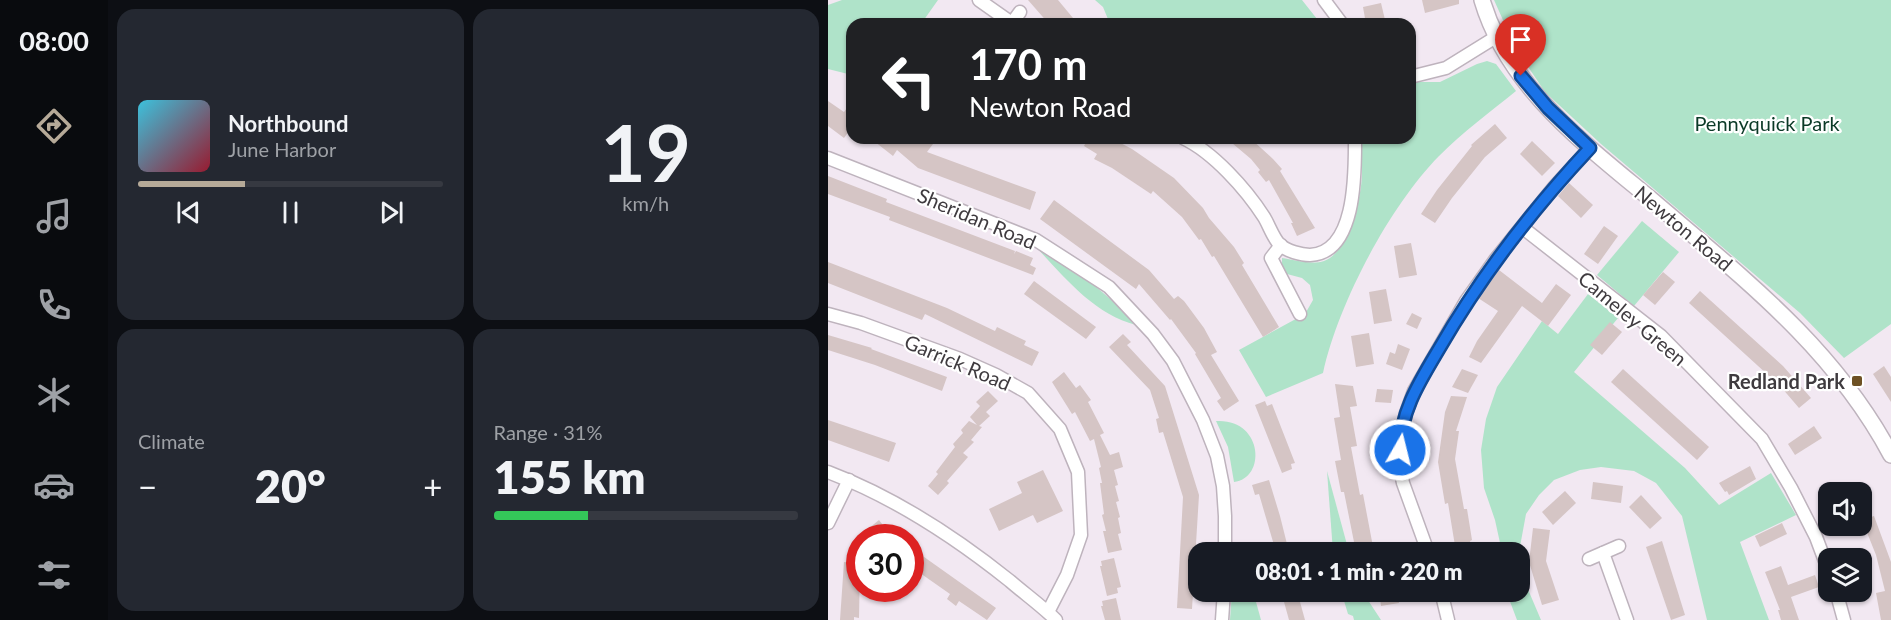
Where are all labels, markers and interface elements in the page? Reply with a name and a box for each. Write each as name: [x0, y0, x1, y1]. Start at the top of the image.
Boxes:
pin: [1495, 14, 1546, 76]
icon: arrive: [1504, 23, 1537, 56]
text: 08:00: [19, 24, 89, 57]
text: 170 m: [969, 39, 1087, 89]
icon: left: [870, 42, 948, 120]
text: Newton Road: [969, 90, 1131, 123]
icon: directions: [33, 105, 75, 147]
text: 19: [601, 105, 691, 199]
text: Northbound: [228, 110, 348, 137]
park label: Pennyquick Park: [1694, 111, 1840, 135]
text: June Harbor: [228, 137, 336, 161]
street label: Newton Road: [1630, 180, 1738, 276]
street label: Sheridan Road: [914, 182, 1040, 254]
text: km/h: [622, 191, 669, 215]
icon: music: [33, 195, 75, 237]
icon: previous: [172, 196, 205, 229]
icon: pause: [274, 196, 307, 229]
icon: next: [375, 196, 408, 229]
street label: Cameley Green: [1574, 266, 1692, 370]
icon: phone: [33, 284, 75, 326]
street label: Garrick Road: [901, 329, 1015, 395]
place label: Redland Park: [1728, 369, 1845, 393]
icon: climate: [33, 374, 75, 416]
marker: Redland Park: [1850, 374, 1864, 388]
position arrow: [1368, 418, 1432, 482]
text: Range · 31%: [494, 420, 602, 444]
text: Climate: [138, 429, 205, 453]
text: 155 km: [494, 450, 646, 504]
text: 20°: [255, 459, 326, 513]
icon: car: [33, 464, 75, 506]
text: −: [138, 466, 157, 506]
text: +: [423, 466, 442, 506]
map controls: [1818, 482, 1872, 602]
button: sound: [1818, 482, 1872, 536]
speed limit sign: 30: [846, 524, 924, 602]
button: layers: [1818, 548, 1872, 602]
icon: filters: [33, 554, 75, 596]
text: 08:01 · 1 min · 220 m: [1256, 558, 1462, 585]

